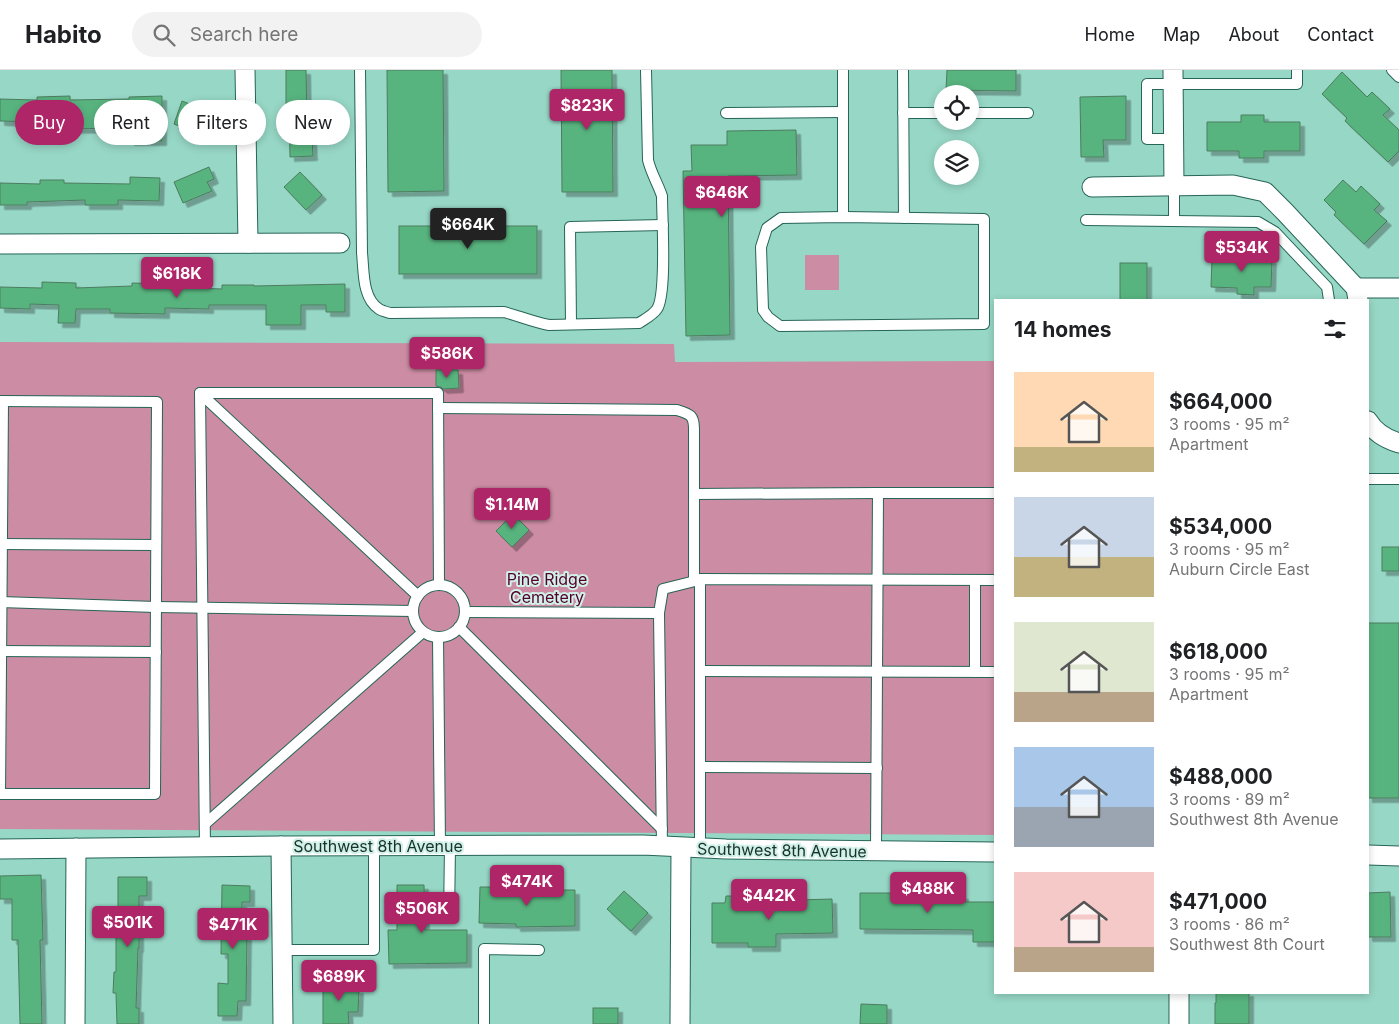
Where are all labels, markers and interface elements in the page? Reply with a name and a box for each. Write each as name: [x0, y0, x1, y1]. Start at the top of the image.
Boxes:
search box: [132, 12, 482, 57]
text: Habito: [25, 20, 102, 49]
icon: search: [150, 21, 178, 49]
text: Search here: [190, 23, 298, 46]
text: Home: [1085, 24, 1135, 45]
text: Map: [1163, 24, 1200, 45]
text: About: [1228, 24, 1279, 45]
text: Contact: [1307, 24, 1374, 45]
map controls: [934, 85, 979, 185]
button: locate: [934, 85, 979, 130]
pin: $823K: [552, 88, 622, 131]
text: $823K: [561, 95, 613, 115]
chip: Buy: [15, 100, 84, 145]
chip: Rent: [94, 100, 168, 145]
chip: Filters: [178, 100, 266, 145]
chip: New: [276, 100, 350, 145]
button: layers: [934, 140, 979, 185]
pin: $646K: [687, 176, 757, 218]
text: $646K: [695, 182, 749, 202]
pin: $664K: [433, 208, 503, 250]
text: $664K: [441, 214, 495, 234]
pin: $534K: [1207, 230, 1277, 273]
text: $534K: [1215, 237, 1269, 257]
pin: $618K: [142, 256, 212, 299]
text: $618K: [152, 263, 202, 283]
icon: filters: [1321, 315, 1349, 343]
text: 14 homes: [1014, 317, 1112, 342]
pin: $586K: [412, 336, 482, 379]
text: $586K: [420, 343, 474, 363]
text: $664,000: [1169, 389, 1272, 414]
icon: home: [1054, 392, 1114, 452]
text: 3 rooms · 95 m²: [1169, 414, 1290, 434]
text: Apartment: [1169, 434, 1249, 454]
pin: $1.14M: [471, 488, 553, 530]
text: $1.14M: [485, 494, 539, 514]
text: $534,000: [1169, 514, 1272, 539]
icon: home: [1054, 517, 1114, 577]
text: 3 rooms · 95 m²: [1169, 539, 1290, 559]
text: Auburn Circle East: [1169, 559, 1309, 579]
park label: Pine Ridge Cemetery: [507, 569, 587, 607]
text: $618,000: [1169, 639, 1268, 664]
icon: home: [1054, 642, 1114, 702]
text: 3 rooms · 95 m²: [1169, 664, 1290, 684]
text: Apartment: [1169, 684, 1249, 704]
text: $488,000: [1169, 764, 1273, 789]
icon: home: [1054, 767, 1114, 827]
text: 3 rooms · 89 m²: [1169, 789, 1290, 809]
text: Southwest 8th Avenue: [1169, 809, 1339, 829]
street label: Southwest 8th Avenue: [293, 836, 463, 856]
street label: Southwest 8th Avenue: [697, 839, 867, 861]
pin: $474K: [492, 864, 562, 907]
text: $474K: [501, 871, 553, 891]
pin: $488K: [893, 872, 963, 914]
pin: $442K: [734, 878, 804, 921]
text: $488K: [901, 878, 955, 898]
text: $442K: [742, 885, 796, 905]
text: $471,000: [1169, 889, 1267, 914]
pin: $506K: [387, 892, 457, 934]
icon: home: [1054, 892, 1114, 952]
text: $506K: [395, 898, 449, 918]
pin: $501K: [93, 906, 163, 948]
pin: $471K: [198, 908, 268, 950]
text: $501K: [103, 912, 153, 932]
text: $471K: [208, 914, 258, 934]
text: 3 rooms · 86 m²: [1169, 914, 1290, 934]
text: Southwest 8th Court: [1169, 934, 1325, 954]
pin: $689K: [304, 960, 374, 1002]
text: $689K: [312, 966, 366, 986]

